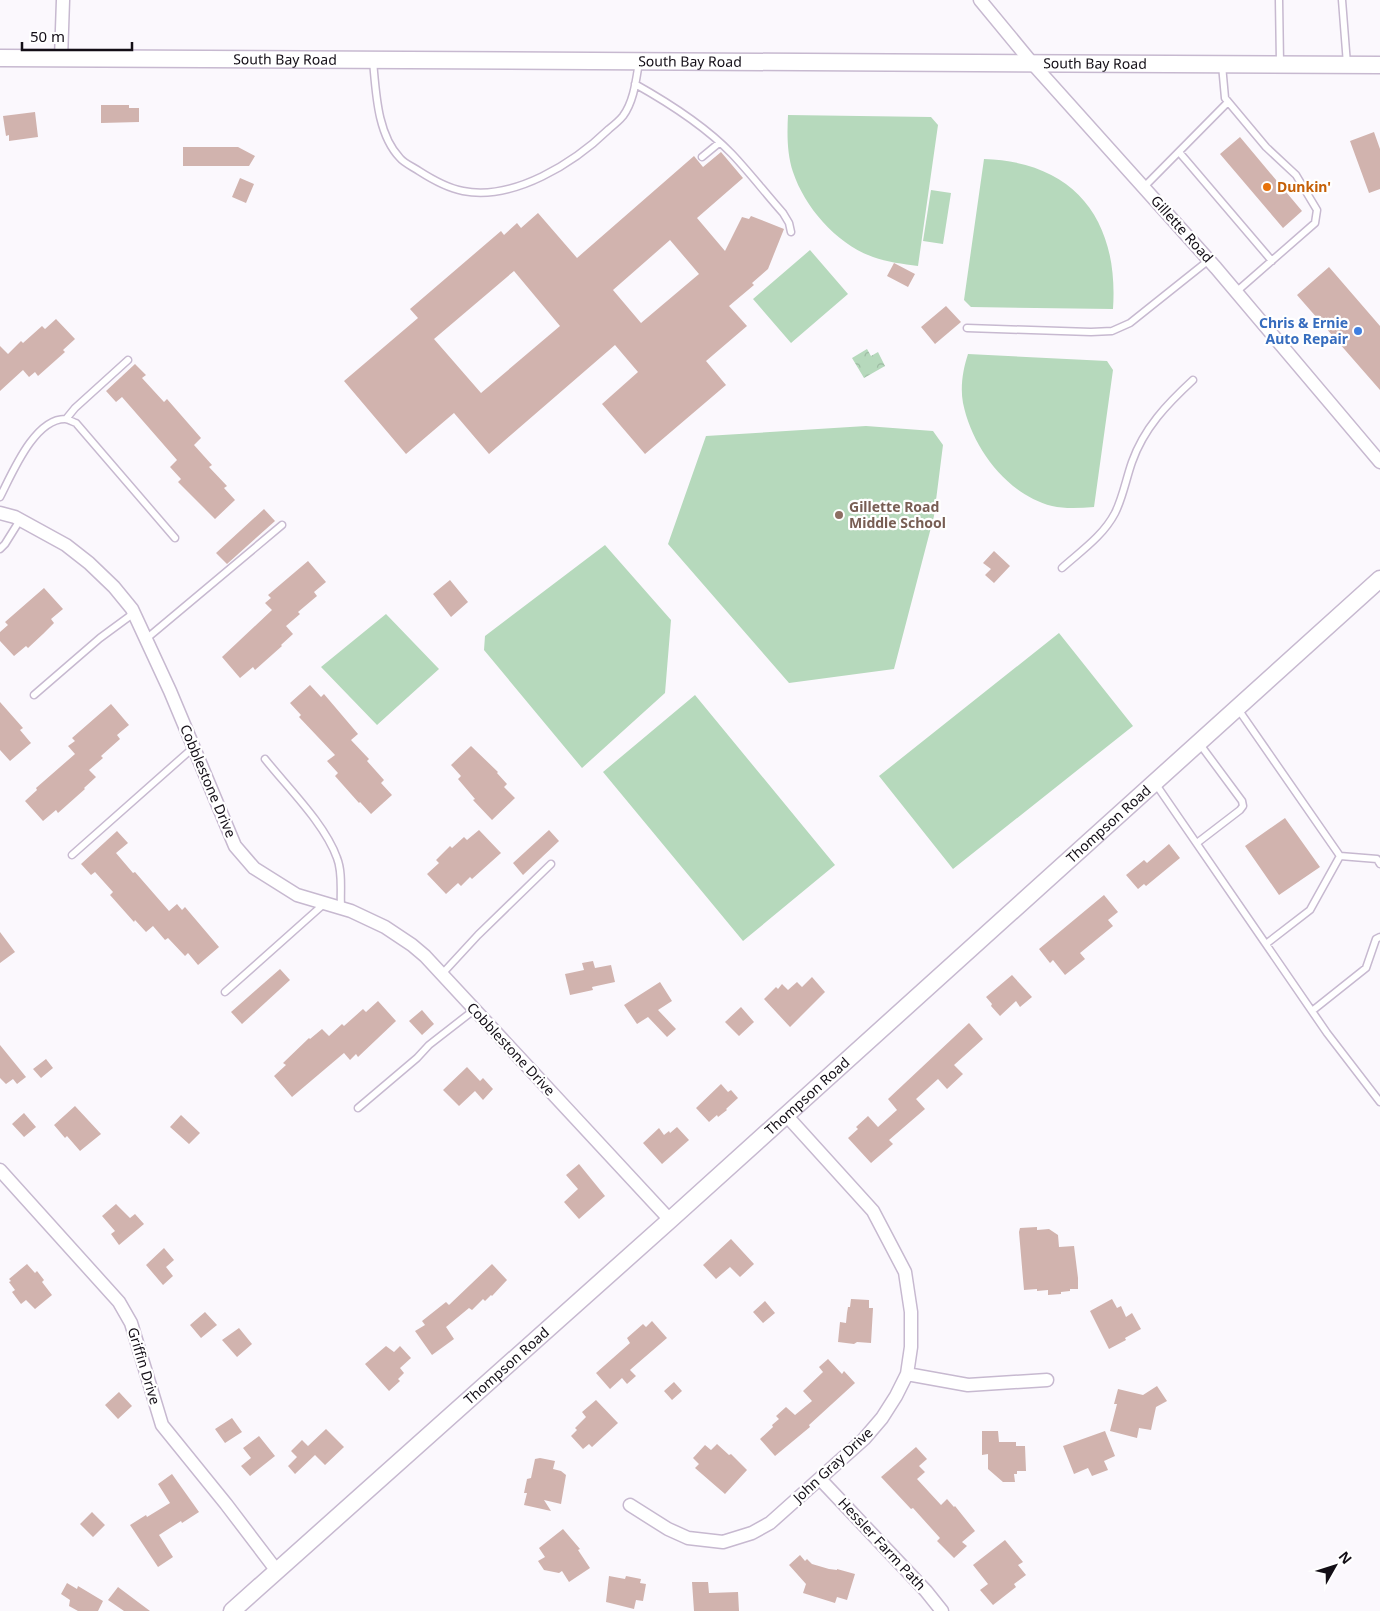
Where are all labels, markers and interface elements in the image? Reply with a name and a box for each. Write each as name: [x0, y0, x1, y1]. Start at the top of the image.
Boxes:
scale bar: [22, 20, 132, 52]
text: 50 m: [30, 26, 65, 46]
street label: South Bay Road: [233, 49, 337, 69]
street label: South Bay Road: [638, 51, 742, 71]
street label: South Bay Road: [1043, 53, 1147, 73]
place label: Dunkin': [1277, 177, 1331, 196]
marker: Dunkin': [1261, 181, 1273, 193]
street label: Gillette Road: [1147, 191, 1218, 266]
place label: Chris & Ernie Auto Repair: [1259, 313, 1349, 348]
marker: Chris & Ernie Auto Repair: [1352, 325, 1364, 337]
place label: Gillette Road Middle School: [849, 497, 946, 532]
marker: Gillette Road Middle School: [833, 509, 845, 521]
street label: Cobblestone Drive: [176, 721, 241, 840]
street label: Thompson Road: [1062, 780, 1155, 867]
street label: Cobblestone Drive: [463, 998, 560, 1099]
street label: Thompson Road: [760, 1053, 853, 1139]
street label: Thompson Road: [460, 1323, 553, 1409]
street label: Griffin Drive: [124, 1325, 165, 1407]
street label: John Gray Drive: [787, 1423, 877, 1508]
street label: Hessler Farm Path: [834, 1493, 930, 1594]
north arrow: [1310, 1541, 1360, 1591]
text: N: [1335, 1547, 1356, 1568]

